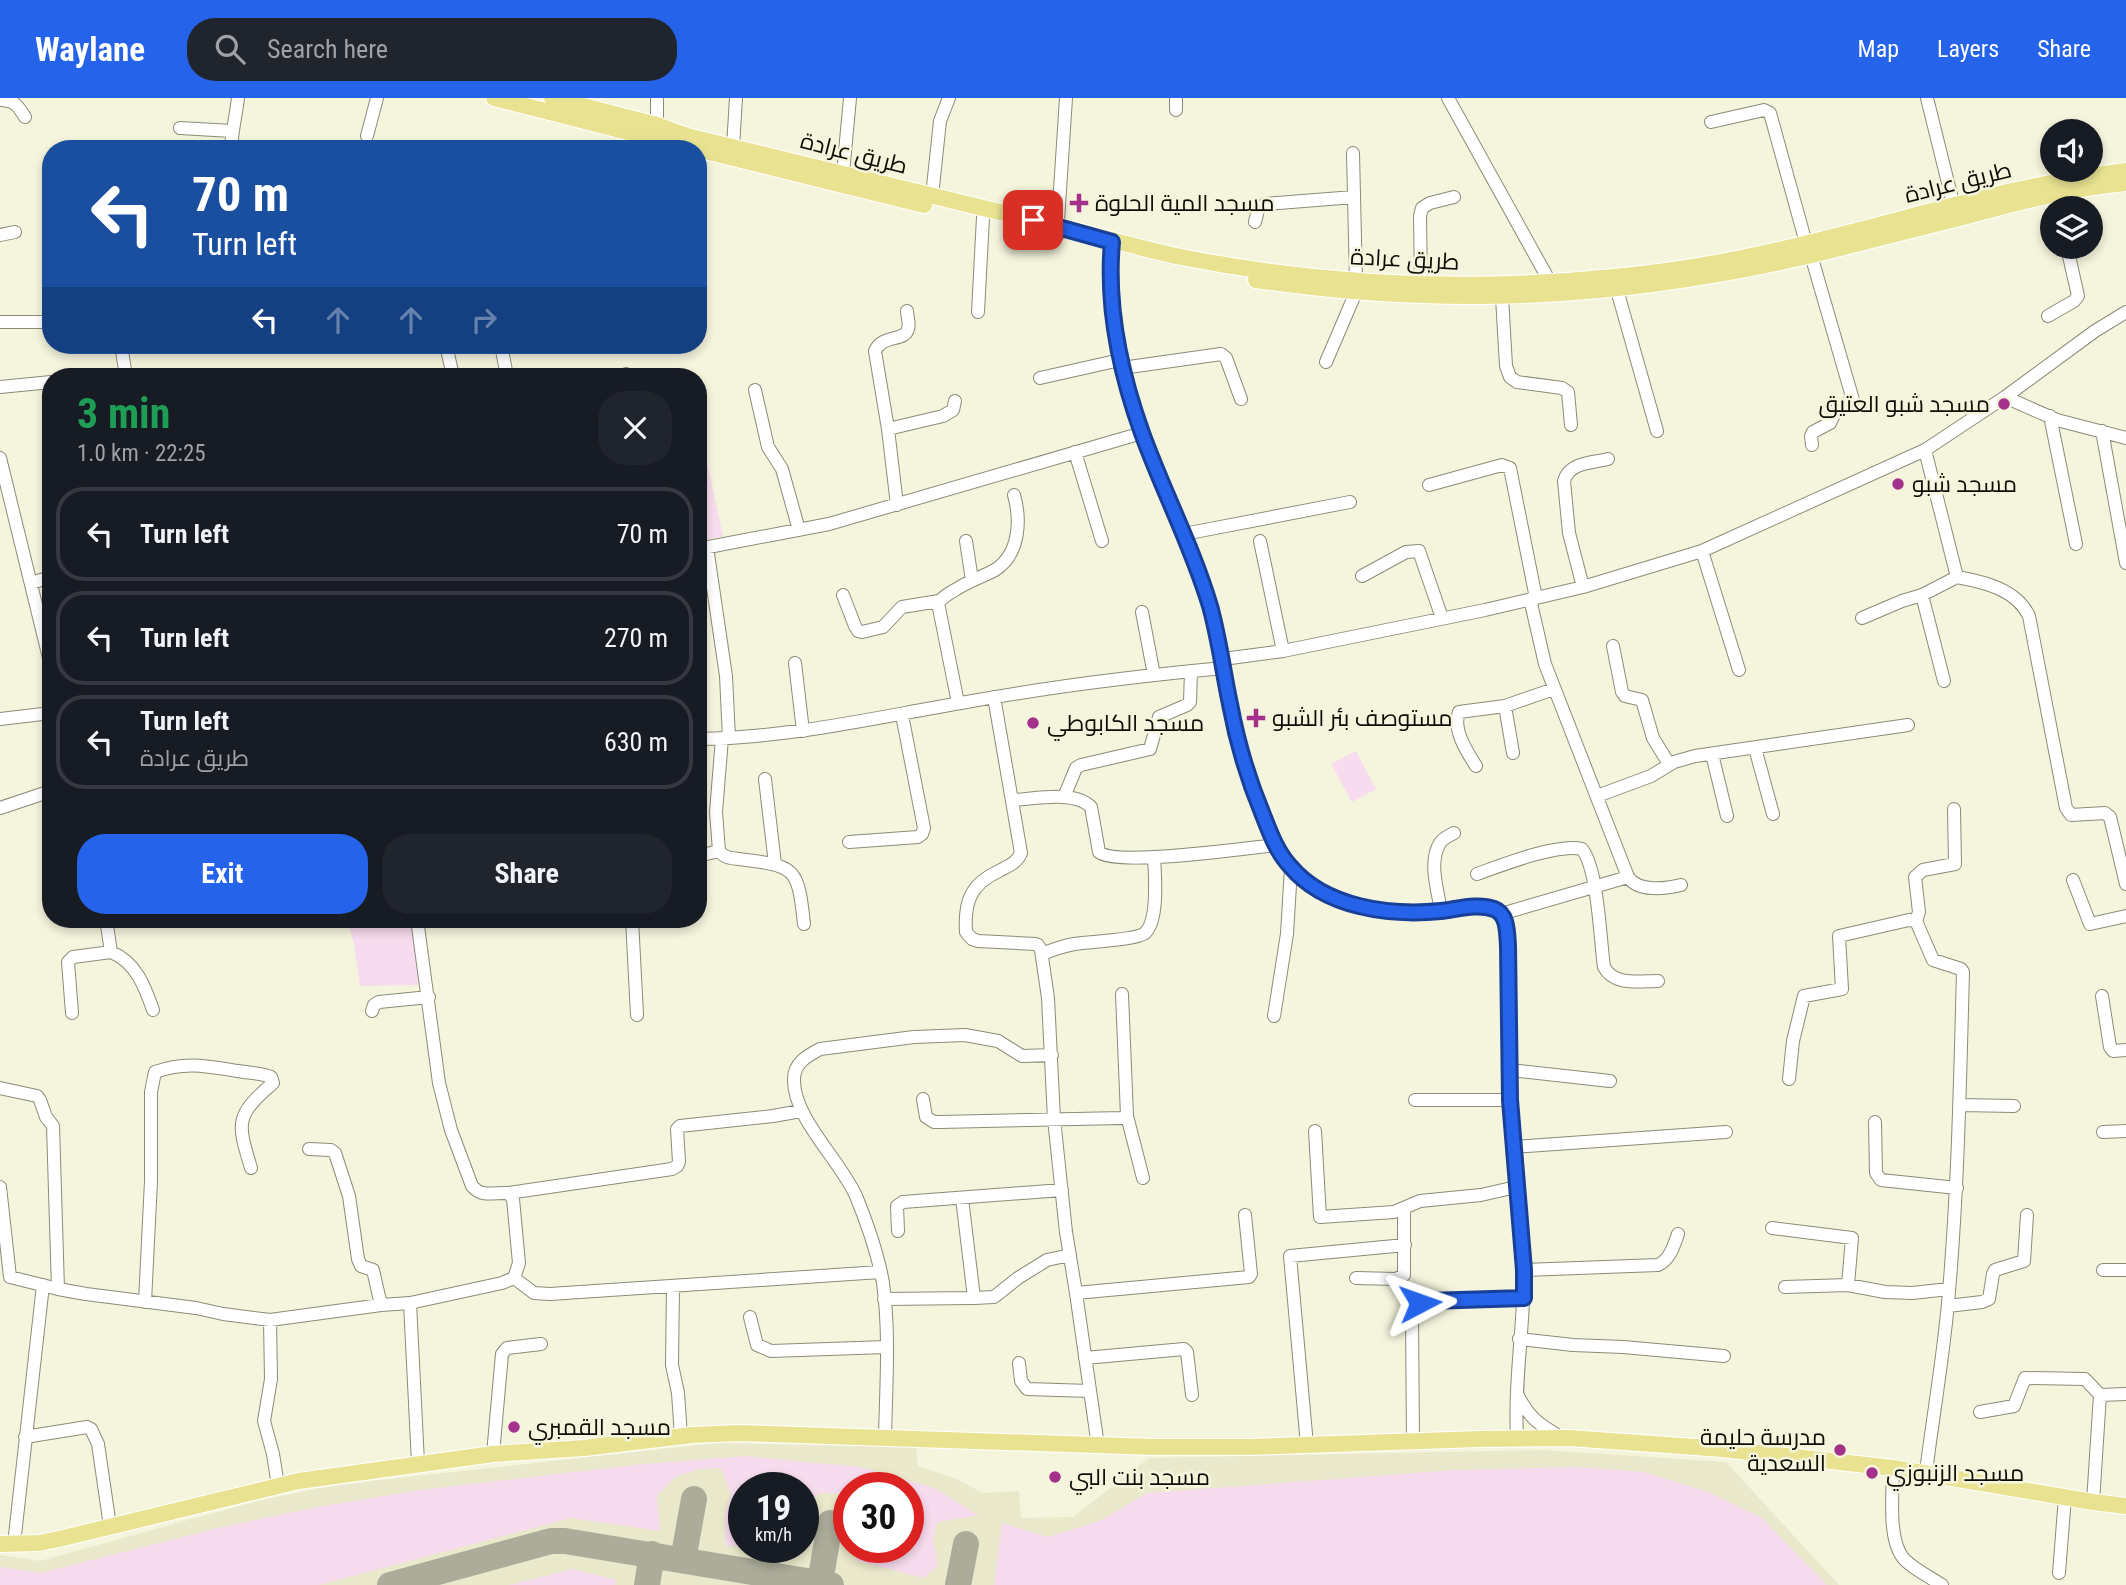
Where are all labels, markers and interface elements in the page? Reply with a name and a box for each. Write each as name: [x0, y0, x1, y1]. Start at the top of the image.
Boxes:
search box: [187, 18, 677, 81]
text: Waylane: [35, 30, 145, 69]
icon: search: [211, 30, 249, 68]
text: Search here: [267, 34, 388, 64]
text: Map: [1858, 35, 1899, 63]
text: Layers: [1937, 35, 1999, 63]
text: Share: [2037, 35, 2091, 63]
map controls: [2040, 119, 2103, 259]
button: sound: [2040, 119, 2103, 182]
street label: طريق عرادة: [798, 127, 910, 180]
street label: طريق عرادة: [1902, 156, 2014, 209]
text: 70 m: [192, 166, 289, 223]
icon: left: [77, 168, 168, 259]
pin: [1003, 190, 1063, 250]
place label: مسجد المية الحلوة: [1095, 190, 1275, 217]
marker: مسجد المية الحلوة: [1069, 193, 1089, 213]
button: layers: [2040, 196, 2103, 259]
icon: arrive: [1014, 201, 1052, 239]
text: Turn left: [192, 225, 297, 263]
street label: طريق عرادة: [1350, 243, 1460, 276]
icon: left: [246, 301, 284, 339]
icon: ahead: [319, 301, 357, 339]
icon: ahead: [392, 301, 430, 339]
icon: right: [465, 301, 503, 339]
text: 3 min: [77, 389, 170, 438]
button: close: [598, 391, 672, 465]
place label: مسجد شبو العتيق: [1818, 391, 1990, 418]
marker: مسجد شبو العتيق: [1996, 396, 2012, 412]
text: 1.0 km · 22:25: [77, 440, 206, 467]
place label: مسجد شبو: [1912, 471, 2017, 498]
marker: مسجد شبو: [1890, 476, 1906, 492]
icon: left: [81, 515, 119, 553]
text: Turn left: [140, 519, 229, 549]
text: 70 m: [617, 519, 668, 549]
icon: left: [81, 619, 119, 657]
text: Turn left: [140, 623, 229, 653]
text: 270 m: [604, 623, 668, 653]
place label: مستوصف بئر الشبو: [1272, 705, 1452, 732]
text: Turn left: [140, 706, 229, 736]
marker: مستوصف بئر الشبو: [1246, 708, 1266, 728]
place label: مسجد الكابوطي: [1047, 710, 1204, 741]
marker: مسجد الكابوطي: [1025, 715, 1041, 731]
icon: left: [81, 723, 119, 761]
text: 630 m: [604, 727, 668, 757]
text: طريق عرادة: [140, 745, 249, 772]
button: Exit: [77, 834, 368, 914]
button: Share: [382, 834, 672, 914]
position arrow: [1383, 1266, 1457, 1340]
place label: مسجد القمبري: [528, 1414, 671, 1445]
marker: مسجد القمبري: [506, 1419, 522, 1435]
place label: مدرسة حليمة السعدية: [1700, 1424, 1826, 1477]
marker: مدرسة حليمة السعدية: [1832, 1442, 1848, 1458]
place label: مسجد الزنبوزي: [1886, 1460, 2024, 1491]
place label: مسجد بنت البي: [1069, 1464, 1210, 1495]
marker: مسجد الزنبوزي: [1864, 1465, 1880, 1481]
marker: مسجد بنت البي: [1047, 1469, 1063, 1485]
speed limit sign: 30: [833, 1472, 924, 1563]
text: 19: [756, 1488, 791, 1529]
text: km/h: [755, 1524, 792, 1545]

